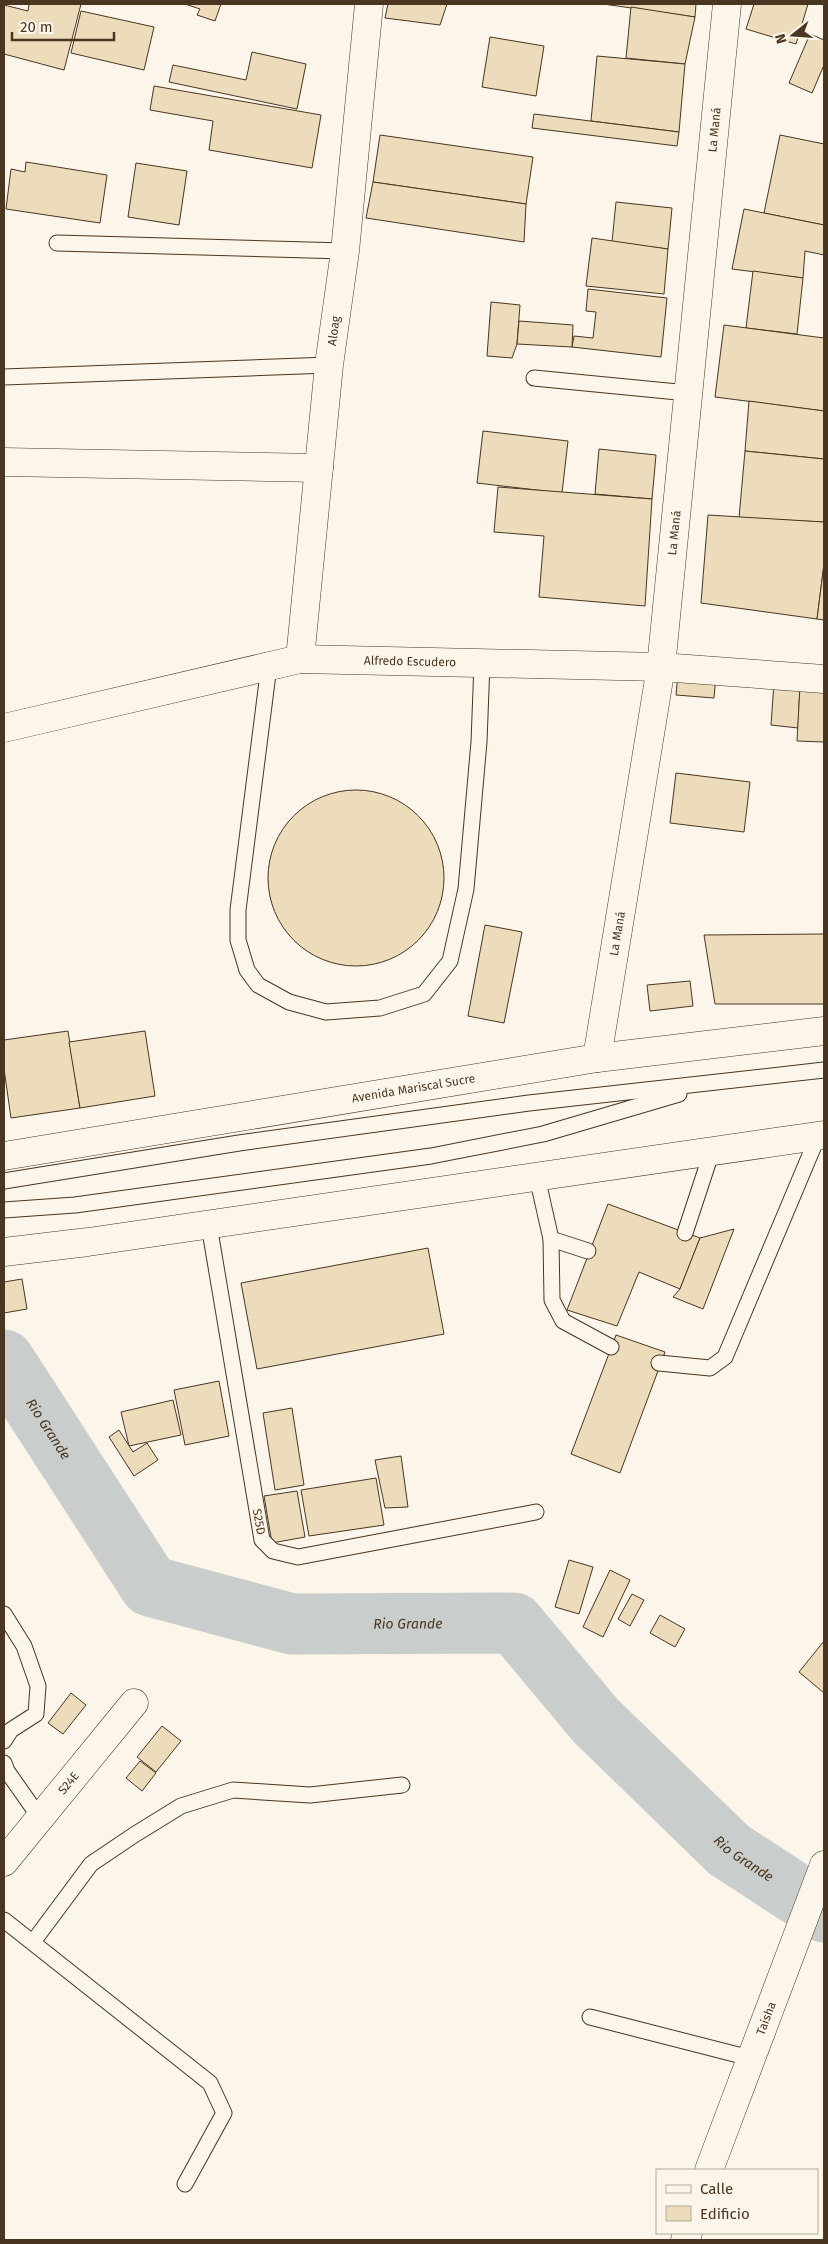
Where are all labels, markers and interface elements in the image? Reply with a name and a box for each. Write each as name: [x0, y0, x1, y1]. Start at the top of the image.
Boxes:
scale bar: [12, 10, 115, 42]
north arrow: [768, 10, 818, 60]
text: 20 m: [20, 18, 53, 36]
text: N: [772, 32, 791, 46]
street label: La Maná: [705, 107, 724, 153]
street label: Aloag: [325, 314, 343, 347]
street label: La Maná: [665, 510, 684, 556]
street label: Alfredo Escudero: [364, 653, 456, 669]
street label: La Maná: [607, 910, 628, 957]
street label: Avenida Mariscal Sucre: [351, 1071, 476, 1105]
water label: Rio Grande: [23, 1395, 74, 1463]
street label: S25D: [250, 1508, 268, 1536]
water label: Rio Grande: [373, 1615, 443, 1632]
street label: S24E: [55, 1769, 82, 1797]
water label: Rio Grande: [710, 1832, 777, 1885]
street label: Taisha: [753, 2000, 779, 2037]
legend: [656, 2169, 818, 2234]
text: Calle: [700, 2180, 733, 2198]
text: Edificio: [700, 2205, 750, 2223]

